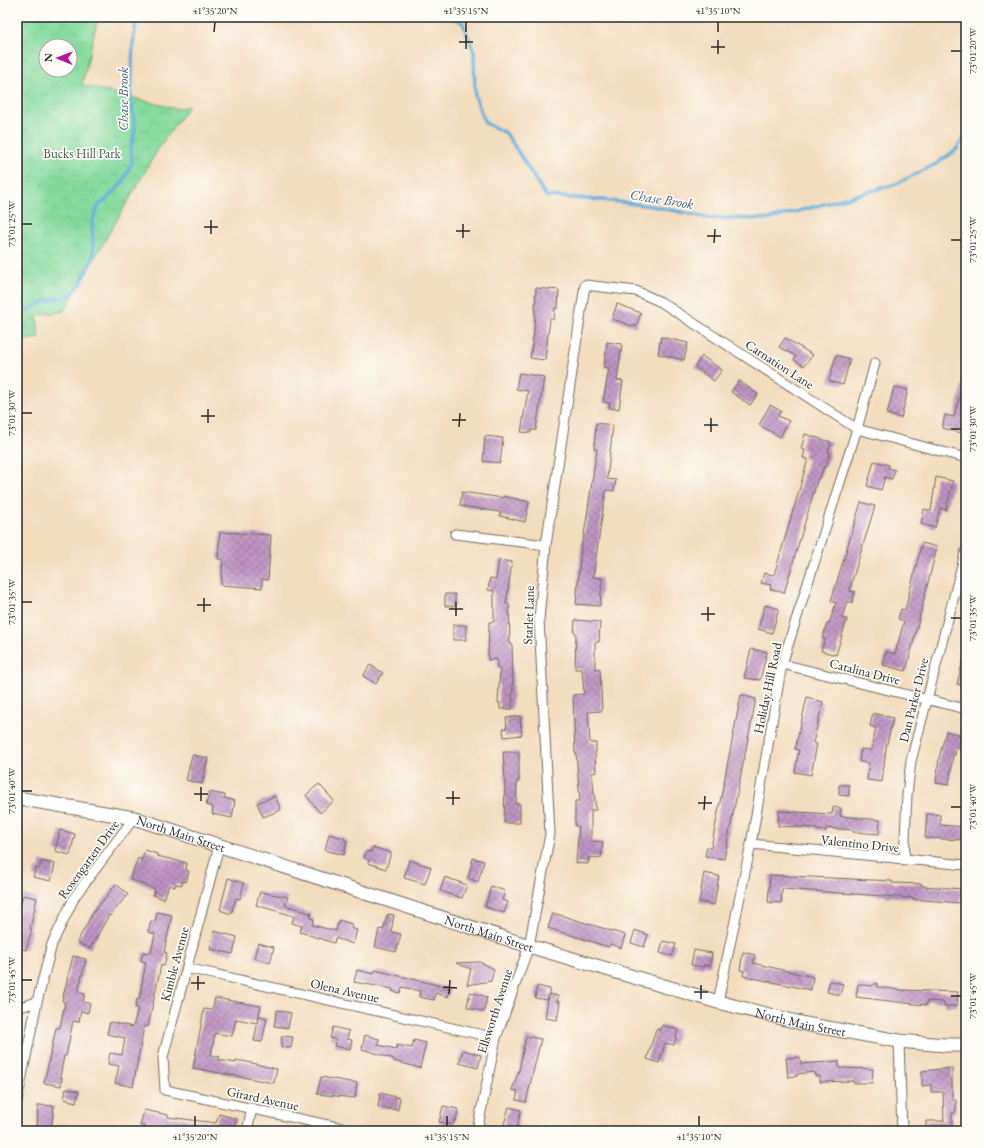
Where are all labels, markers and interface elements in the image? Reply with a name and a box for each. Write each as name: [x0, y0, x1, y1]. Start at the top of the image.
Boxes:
text: 41°35'20"N: [193, 4, 238, 17]
text: 41°35'15"N: [444, 4, 489, 17]
text: 41°35'10"N: [696, 4, 741, 17]
text: 73°01'20"W: [966, 27, 979, 74]
north arrow: [38, 38, 78, 78]
text: N: [41, 53, 55, 62]
water label: Chase Brook: [114, 66, 132, 131]
park label: Bucks Hill Park: [43, 145, 122, 162]
water label: Chase Brook: [629, 185, 696, 213]
text: 73°01'25"W: [5, 200, 18, 247]
text: 73°01'25"W: [966, 216, 979, 263]
street label: Carnation Lane: [742, 336, 817, 393]
text: 73°01'30"W: [5, 389, 18, 436]
text: 73°01'30"W: [966, 405, 979, 452]
text: 73°01'35"W: [5, 578, 18, 625]
street label: Starlet Lane: [519, 585, 538, 645]
text: 73°01'35"W: [966, 594, 979, 641]
street label: Holiday Hill Road: [750, 641, 786, 735]
street label: Catalina Drive: [828, 654, 902, 688]
street label: Dan Parker Drive: [895, 656, 932, 744]
text: 73°01'40"W: [5, 767, 18, 814]
text: 73°01'40"W: [966, 783, 979, 830]
street label: North Main Street: [134, 811, 227, 856]
street label: Rosengarten Drive: [54, 817, 123, 902]
street label: Valentino Drive: [820, 831, 900, 856]
street label: North Main Street: [442, 911, 535, 956]
street label: Kimble Avenue: [156, 925, 193, 1003]
text: 73°01'45"W: [5, 956, 18, 1003]
street label: Ellsworth Avenue: [473, 967, 516, 1056]
text: 73°01'45"W: [966, 972, 979, 1019]
street label: Olena Avenue: [309, 974, 381, 1007]
street label: North Main Street: [753, 1004, 847, 1040]
street label: Girard Avenue: [225, 1083, 300, 1114]
text: 41°35'20"N: [173, 1130, 218, 1143]
text: 41°35'15"N: [425, 1130, 470, 1143]
text: 41°35'10"N: [677, 1130, 722, 1143]

